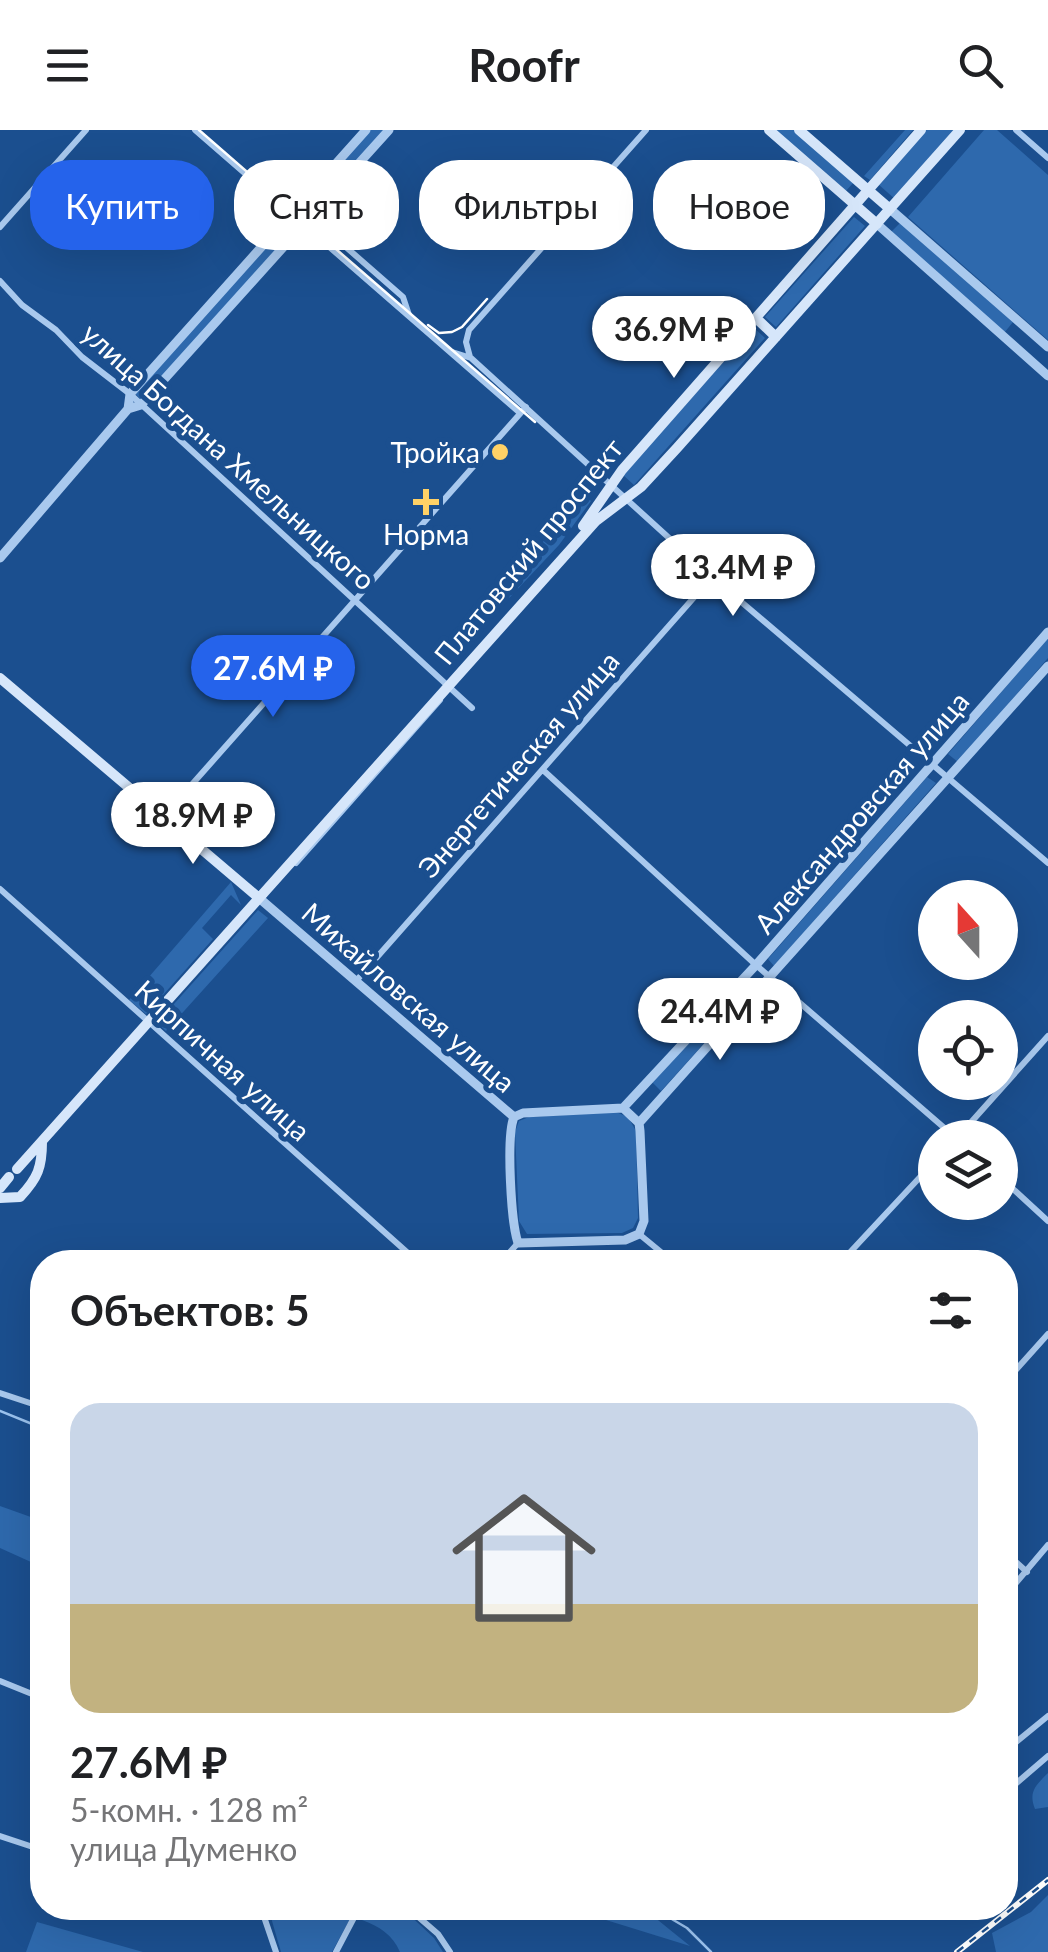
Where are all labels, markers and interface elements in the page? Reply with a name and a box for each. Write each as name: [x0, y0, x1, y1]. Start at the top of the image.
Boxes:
icon: menu: [40, 38, 95, 93]
text: Roofr: [468, 38, 580, 92]
icon: search: [953, 38, 1008, 93]
chip: Купить: [30, 160, 214, 250]
chip: Снять: [234, 160, 399, 250]
chip: Фильтры: [419, 160, 633, 250]
chip: Новое: [653, 160, 825, 250]
pin: 36.9M ₽: [582, 296, 766, 381]
text: 36.9M ₽: [614, 309, 734, 348]
street label: улица Богдана Хмельницкого: [76, 315, 382, 597]
street label: Платовский проспект: [426, 431, 630, 671]
place label: Тройка: [390, 435, 480, 469]
marker: Тройка: [489, 441, 511, 463]
marker: Норма: [415, 491, 437, 513]
place label: Норма: [383, 517, 469, 551]
pin: 13.4M ₽: [641, 534, 825, 619]
text: 13.4M ₽: [673, 547, 793, 586]
pin: 27.6M ₽: [181, 635, 365, 720]
street label: Энергетическая улица: [410, 644, 626, 884]
text: 27.6M ₽: [213, 648, 333, 687]
street label: Александровская улица: [747, 684, 975, 940]
pin: 18.9M ₽: [101, 782, 285, 867]
text: 18.9M ₽: [133, 795, 253, 834]
north arrow: [918, 880, 1018, 980]
map controls: [918, 880, 1018, 1220]
street label: Михайловская улица: [295, 895, 523, 1099]
street label: Кирпичная улица: [128, 972, 318, 1148]
pin: 24.4M ₽: [628, 978, 812, 1063]
text: 24.4M ₽: [660, 991, 780, 1030]
button: locate: [918, 1000, 1018, 1100]
button: layers: [918, 1120, 1018, 1220]
icon: filters: [923, 1283, 978, 1338]
text: Объектов: 5: [70, 1285, 310, 1335]
icon: home: [434, 1468, 614, 1648]
text: 27.6M ₽: [70, 1737, 227, 1787]
text: 5-комн. · 128 m²: [70, 1790, 308, 1829]
text: улица Думенко: [70, 1829, 297, 1868]

